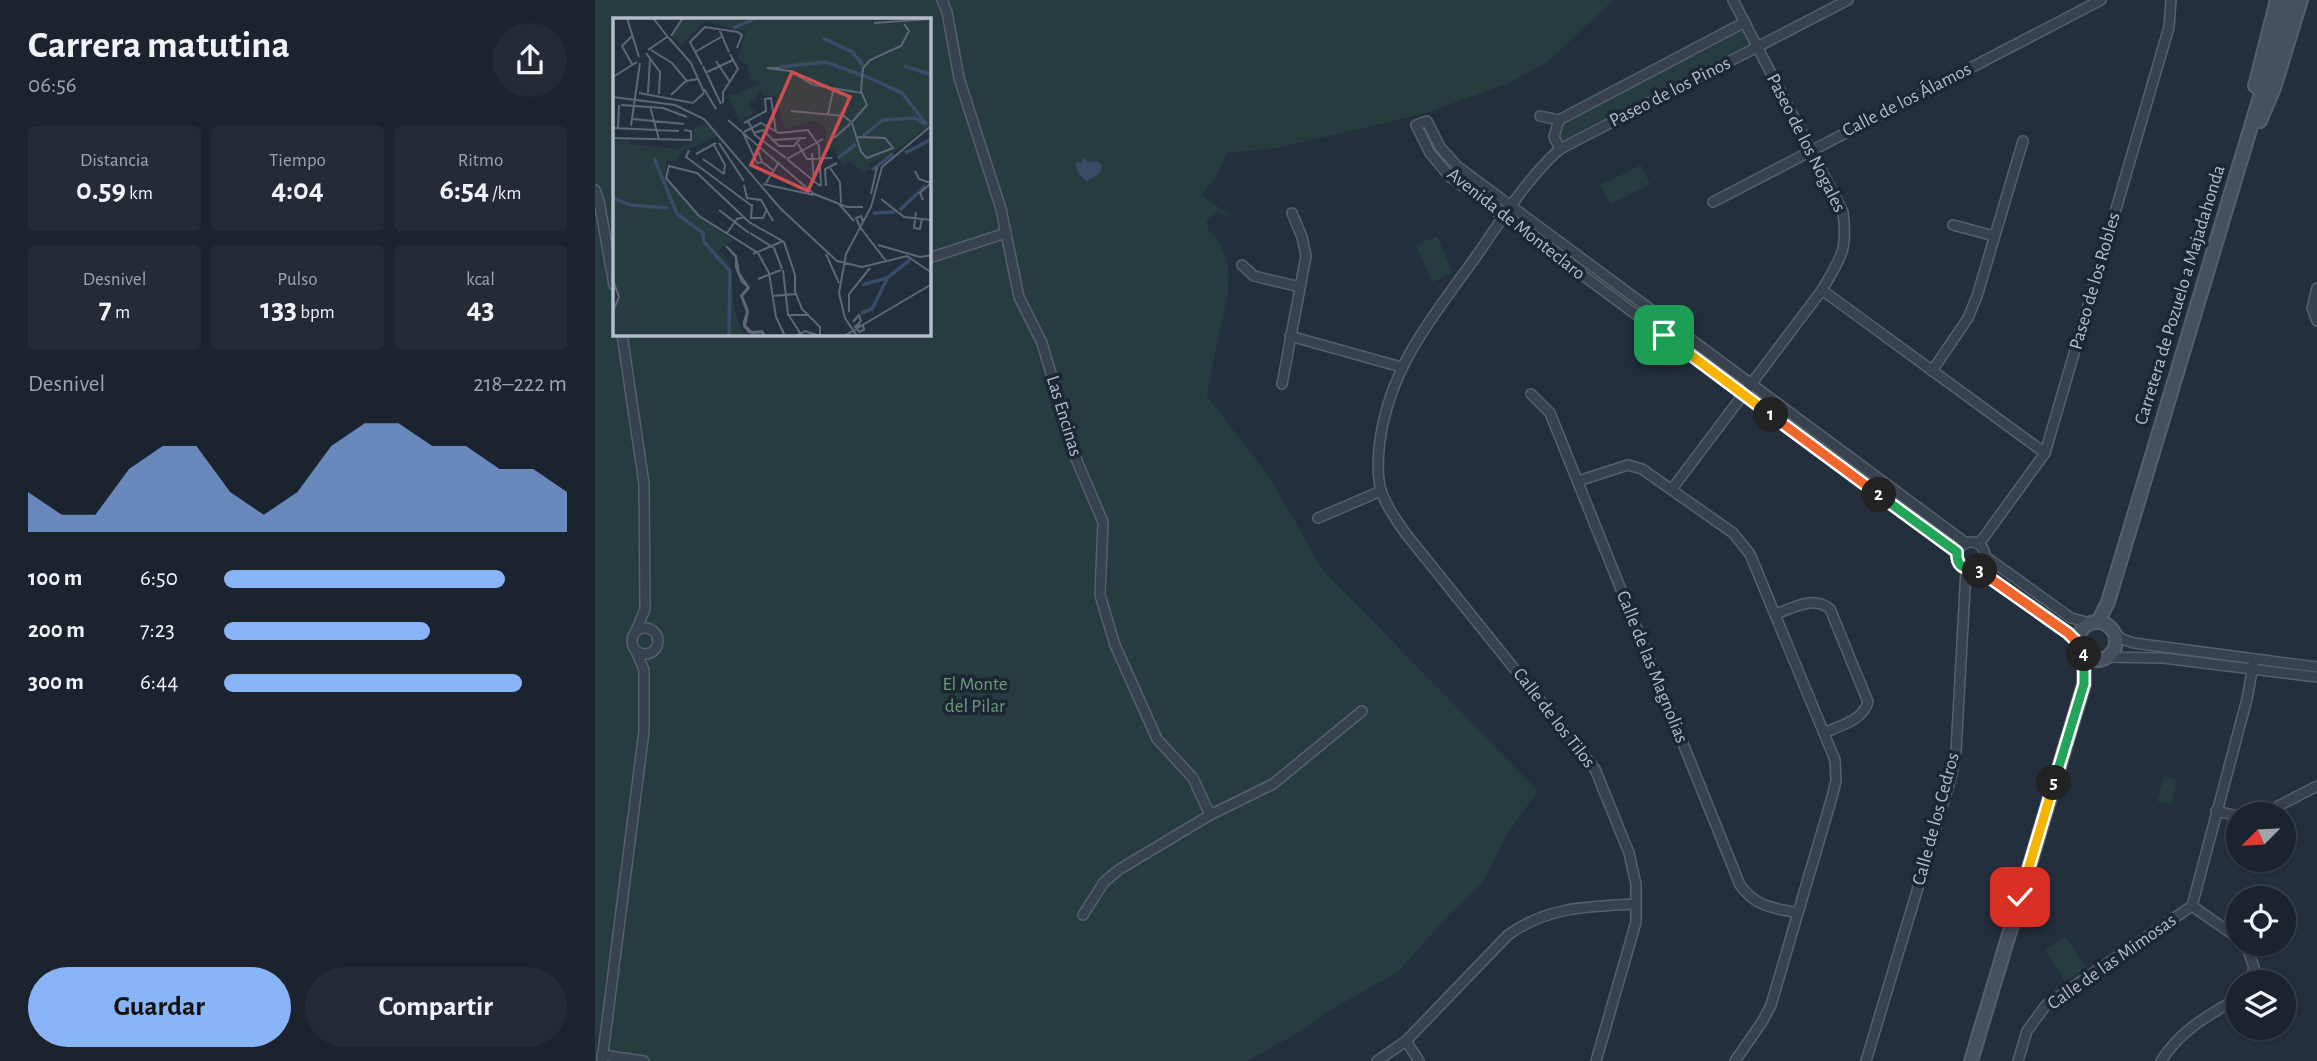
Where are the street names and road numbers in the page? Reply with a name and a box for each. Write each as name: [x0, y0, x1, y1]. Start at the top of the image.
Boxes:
street label: Paseo de los Pinos: [1606, 53, 1734, 131]
street label: Calle de los Álamos: [1839, 58, 1974, 141]
street label: Paseo de los Nogales: [1763, 71, 1849, 215]
street label: Carretera de Pozuelo a Majadahonda: [2131, 163, 2229, 427]
street label: Avenida de Monteclaro: [1443, 164, 1589, 284]
street label: Paseo de los Robles: [2066, 210, 2124, 352]
street label: Las Encinas: [1043, 373, 1085, 459]
street label: Calle de las Magnolias: [1613, 588, 1691, 746]
street label: Calle de los Tilos: [1509, 665, 1599, 771]
street label: Calle de los Cedros: [1909, 751, 1963, 887]
street label: Calle de las Mimosas: [2044, 911, 2180, 1013]

